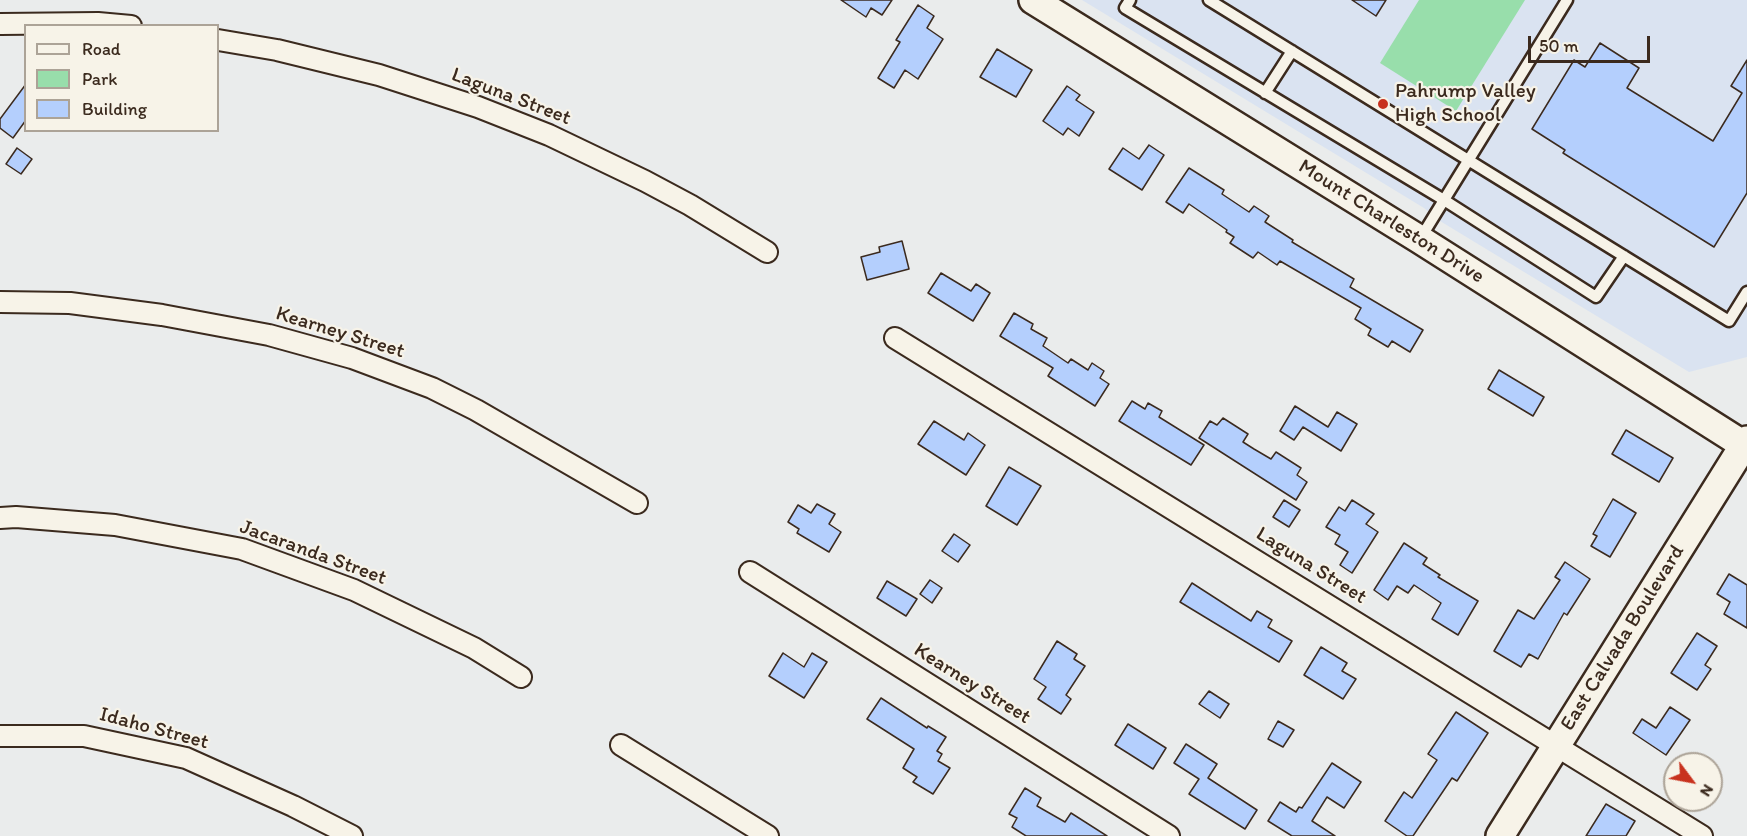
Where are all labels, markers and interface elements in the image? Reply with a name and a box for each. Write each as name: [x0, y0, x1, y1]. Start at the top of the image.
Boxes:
legend: [24, 24, 219, 132]
scale bar: [1531, 24, 1652, 62]
text: 50 m: [1539, 35, 1579, 57]
text: Road: [82, 38, 121, 60]
street label: Laguna Street: [448, 63, 574, 131]
text: Park: [82, 68, 117, 90]
place label: Pahrump Valley High School: [1395, 79, 1536, 129]
marker: Pahrump Valley High School: [1376, 97, 1390, 111]
text: Building: [82, 98, 147, 120]
street label: Mount Charleston Drive: [1293, 154, 1489, 290]
street label: Kearney Street: [273, 301, 407, 365]
street label: Jacaranda Street: [236, 515, 390, 591]
street label: Laguna Street: [1251, 522, 1371, 610]
street label: East Calvada Boulevard: [1556, 540, 1690, 736]
street label: Kearney Street: [909, 638, 1035, 730]
street label: Idaho Street: [97, 702, 211, 756]
north arrow: [1663, 752, 1723, 812]
text: N: [1696, 781, 1718, 800]

